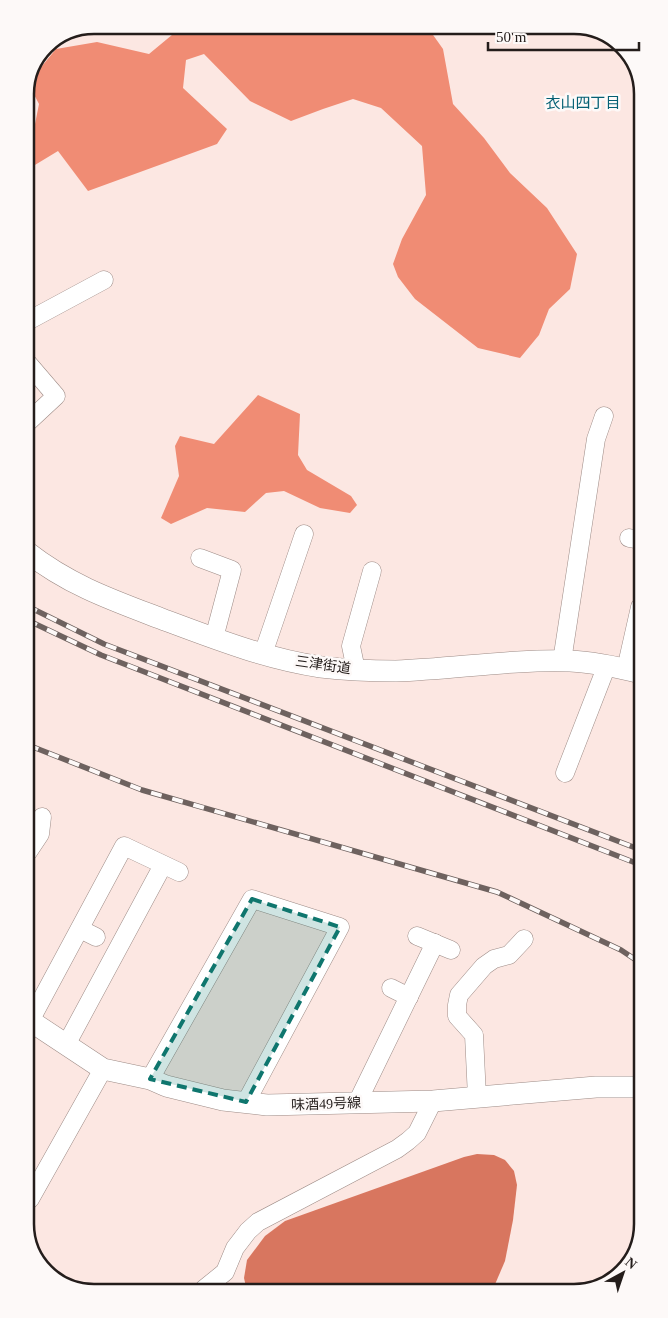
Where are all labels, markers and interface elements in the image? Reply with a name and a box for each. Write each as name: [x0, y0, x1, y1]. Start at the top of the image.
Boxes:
scale bar: [488, 20, 639, 52]
text: 50 m: [496, 29, 527, 45]
district label: 衣山四丁目: [545, 95, 621, 111]
street label: 三津街道: [294, 654, 352, 676]
street label: 味酒49号線: [291, 1095, 361, 1113]
north arrow: [598, 1248, 648, 1298]
text: N: [622, 1254, 640, 1272]

